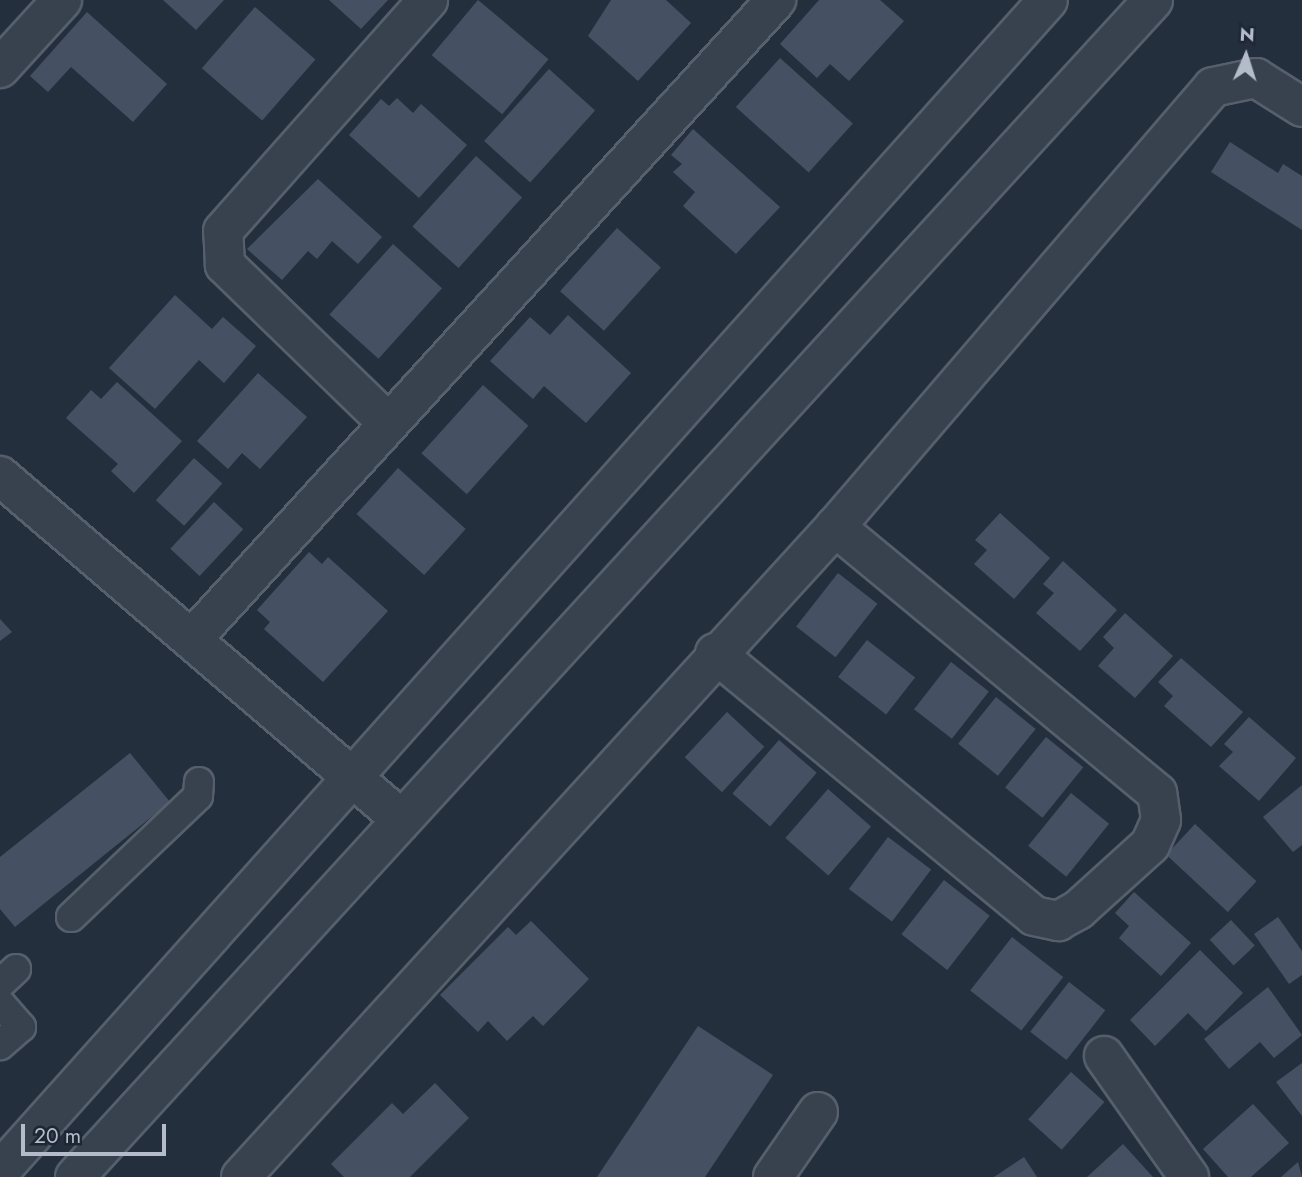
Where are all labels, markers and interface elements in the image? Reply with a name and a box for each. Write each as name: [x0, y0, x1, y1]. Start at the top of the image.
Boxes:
north arrow: [1211, 21, 1281, 91]
text: N: [1239, 21, 1255, 48]
scale bar: [24, 1110, 170, 1154]
text: 20 m: [34, 1121, 81, 1151]

